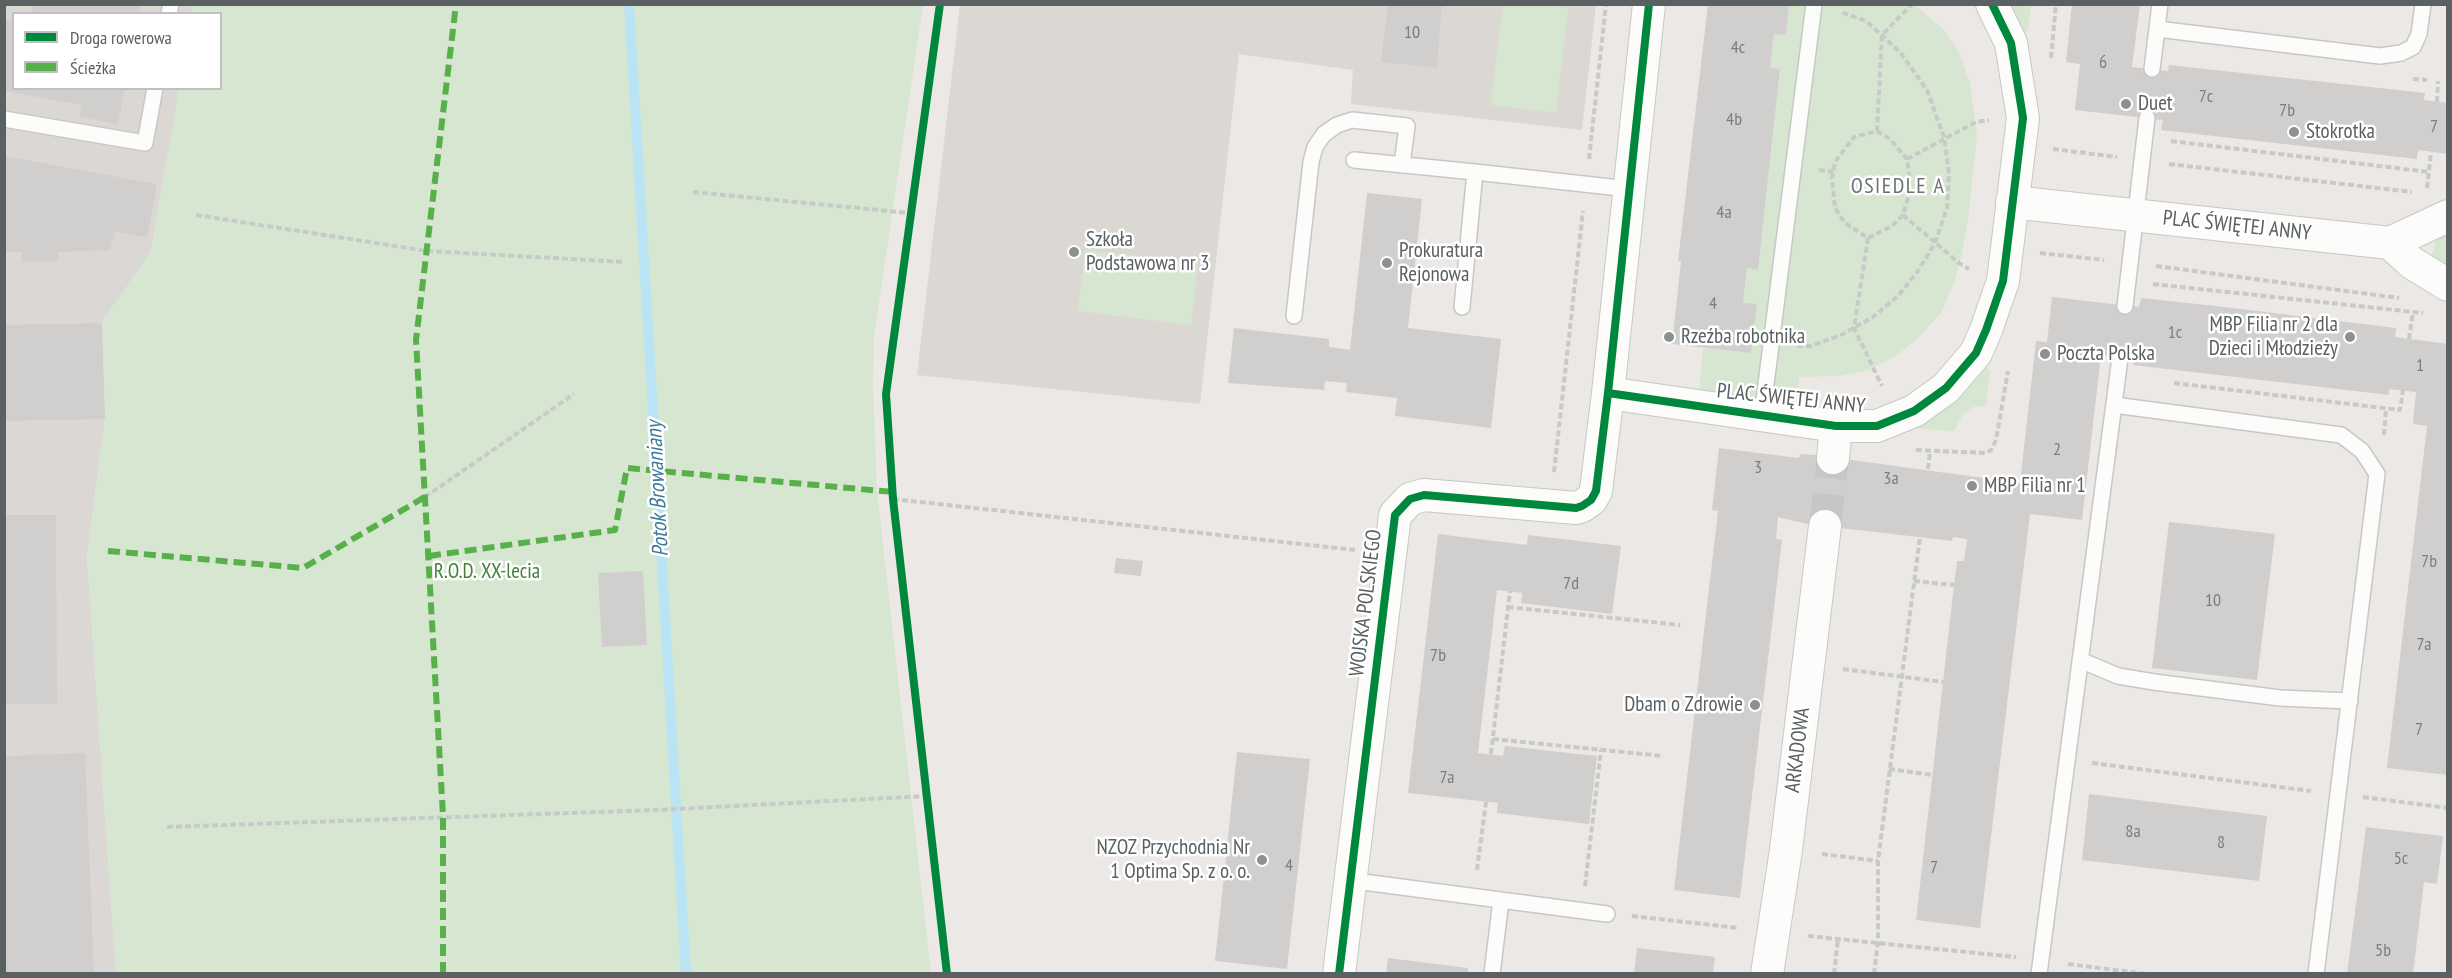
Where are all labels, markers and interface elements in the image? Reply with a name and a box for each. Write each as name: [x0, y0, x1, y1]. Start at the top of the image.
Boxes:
legend: [12, 12, 222, 90]
house number: 10: [1404, 22, 1420, 44]
text: Droga rowerowa: [70, 26, 172, 49]
house number: 4c: [1731, 37, 1745, 59]
house number: 6: [2099, 52, 2107, 74]
text: Ścieżka: [70, 56, 116, 79]
house number: 7c: [2199, 86, 2213, 108]
place label: Duet: [2138, 91, 2173, 117]
marker: Duet: [2119, 97, 2133, 111]
house number: 7b: [2279, 100, 2295, 122]
house number: 4b: [1726, 109, 1742, 131]
house number: 7: [2430, 116, 2438, 138]
place label: Stokrotka: [2306, 119, 2375, 145]
marker: Stokrotka: [2287, 125, 2301, 139]
district label: OSIEDLE A: [1851, 174, 1945, 200]
house number: 4a: [1716, 202, 1732, 224]
street label: PLAC ŚWIĘTEJ ANNY: [2162, 206, 2312, 246]
place label: Szkoła Podstawowa nr 3: [1086, 227, 1210, 277]
place label: Prokuratura Rejonowa: [1399, 238, 1483, 288]
marker: Szkoła Podstawowa nr 3: [1067, 245, 1081, 259]
marker: Prokuratura Rejonowa: [1380, 256, 1394, 270]
house number: 4: [1709, 293, 1717, 315]
place label: MBP Filia nr 2 dla Dzieci i Młodzieży: [2209, 312, 2338, 362]
house number: 1c: [2168, 322, 2182, 344]
place label: Rzeźba robotnika: [1681, 324, 1805, 350]
marker: Rzeźba robotnika: [1662, 330, 1676, 344]
marker: MBP Filia nr 2 dla Dzieci i Młodzieży: [2343, 330, 2357, 344]
place label: Poczta Polska: [2057, 341, 2155, 367]
marker: Poczta Polska: [2038, 347, 2052, 361]
house number: 1: [2416, 355, 2424, 377]
street label: PLAC ŚWIĘTEJ ANNY: [1716, 379, 1866, 419]
water label: Potok Browaniany: [641, 420, 675, 558]
house number: 2: [2053, 439, 2061, 461]
house number: 3: [1754, 457, 1762, 479]
house number: 3a: [1883, 468, 1899, 490]
place label: MBP Filia nr 1: [1984, 473, 2086, 499]
marker: MBP Filia nr 1: [1965, 479, 1979, 493]
street label: WOJSKA POLSKIEGO: [1344, 528, 1388, 678]
house number: 7b: [2421, 551, 2437, 573]
park label: R.O.D. XX-lecia: [434, 559, 540, 585]
house number: 7d: [1563, 573, 1579, 595]
house number: 10: [2205, 590, 2221, 612]
house number: 7a: [2416, 634, 2432, 656]
house number: 7b: [1430, 645, 1446, 667]
place label: Dbam o Zdrowie: [1624, 692, 1743, 718]
marker: Dbam o Zdrowie: [1748, 698, 1762, 712]
street label: ARKADOWA: [1780, 706, 1816, 794]
house number: 7: [2415, 719, 2423, 741]
house number: 7a: [1439, 767, 1455, 789]
house number: 8a: [2125, 821, 2141, 843]
house number: 8: [2217, 832, 2225, 854]
place label: NZOZ Przychodnia Nr 1 Optima Sp. z o. o.: [1097, 835, 1250, 885]
house number: 5c: [2394, 848, 2408, 870]
marker: NZOZ Przychodnia Nr 1 Optima Sp. z o. o.: [1255, 853, 1269, 867]
house number: 4: [1285, 855, 1293, 877]
house number: 7: [1930, 857, 1938, 879]
house number: 5b: [2375, 940, 2391, 962]

